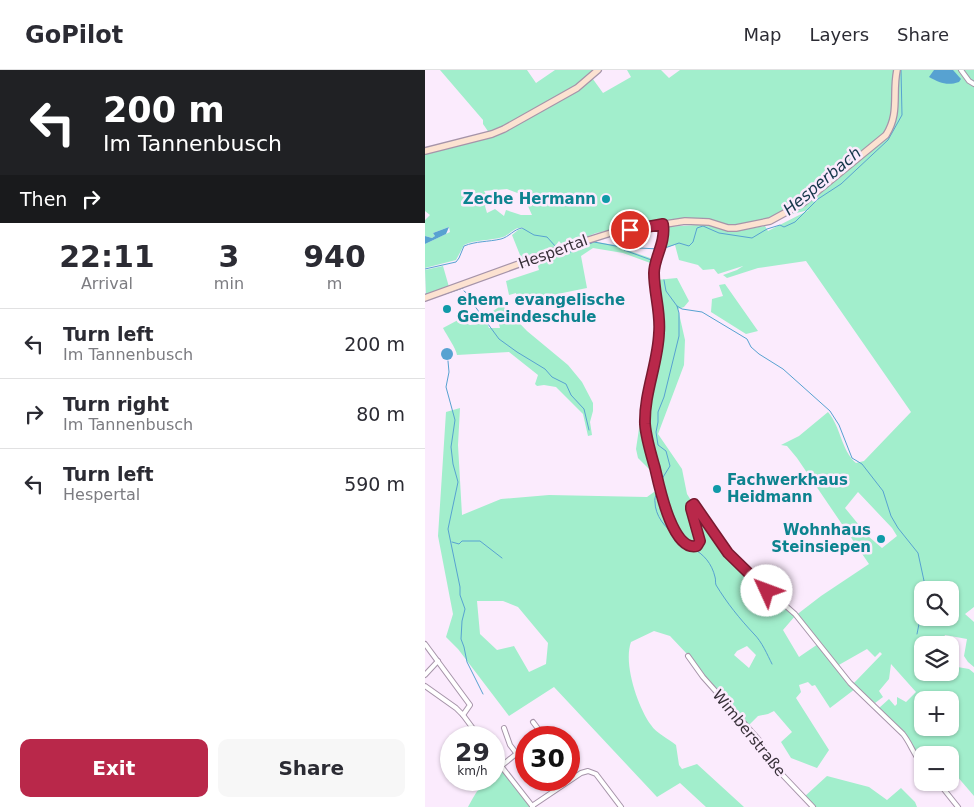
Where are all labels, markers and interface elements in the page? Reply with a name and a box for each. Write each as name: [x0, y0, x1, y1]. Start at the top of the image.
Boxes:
text: GoPilot: [25, 21, 123, 49]
text: Map: [743, 24, 781, 45]
text: Layers: [809, 24, 869, 45]
text: Share: [897, 24, 949, 45]
icon: left: [20, 90, 85, 155]
text: 200 m: [103, 90, 225, 130]
text: Im Tannenbusch: [103, 131, 282, 156]
water label: Hesperbach: [779, 143, 865, 219]
icon: right: [77, 185, 105, 213]
text: Then: [20, 188, 67, 210]
place label: Zeche Hermann: [463, 190, 596, 208]
marker: Zeche Hermann: [600, 193, 612, 205]
pin: [609, 209, 651, 251]
icon: arrive: [616, 216, 644, 244]
street label: Hespertal: [516, 231, 590, 273]
text: 22:11: [59, 239, 155, 274]
text: 3: [218, 239, 239, 274]
text: 940: [303, 239, 366, 274]
text: Arrival: [81, 274, 133, 293]
text: min: [214, 274, 244, 293]
text: m: [327, 274, 342, 293]
place label: ehem. evangelische Gemeindeschule: [457, 291, 625, 326]
marker: ehem. evangelische Gemeindeschule: [441, 303, 453, 315]
text: Turn left: [63, 323, 154, 345]
icon: left: [20, 330, 48, 358]
text: 200 m: [344, 333, 405, 355]
text: Im Tannenbusch: [63, 345, 193, 364]
text: Turn right: [63, 393, 169, 415]
icon: right: [20, 400, 48, 428]
text: 80 m: [356, 403, 405, 425]
text: Im Tannenbusch: [63, 415, 193, 434]
text: Turn left: [63, 463, 154, 485]
icon: left: [20, 470, 48, 498]
place label: Fachwerkhaus Heidmann: [727, 471, 848, 506]
text: 590 m: [344, 473, 405, 495]
marker: Fachwerkhaus Heidmann: [711, 483, 723, 495]
text: Hespertal: [63, 485, 140, 504]
place label: Wohnhaus Steinsiepen: [771, 521, 871, 556]
marker: Wohnhaus Steinsiepen: [875, 533, 887, 545]
position arrow: [740, 564, 792, 616]
map controls: [914, 581, 959, 791]
button: search: [914, 581, 959, 626]
button: layers: [914, 636, 959, 681]
street label: Wimberstraße: [709, 686, 789, 780]
button: +: [914, 691, 959, 736]
speed limit sign: 30: [515, 726, 580, 791]
text: 29: [455, 738, 490, 767]
button: Exit: [20, 739, 208, 797]
button: Share: [218, 739, 405, 797]
button: −: [914, 746, 959, 791]
text: km/h: [457, 764, 488, 778]

